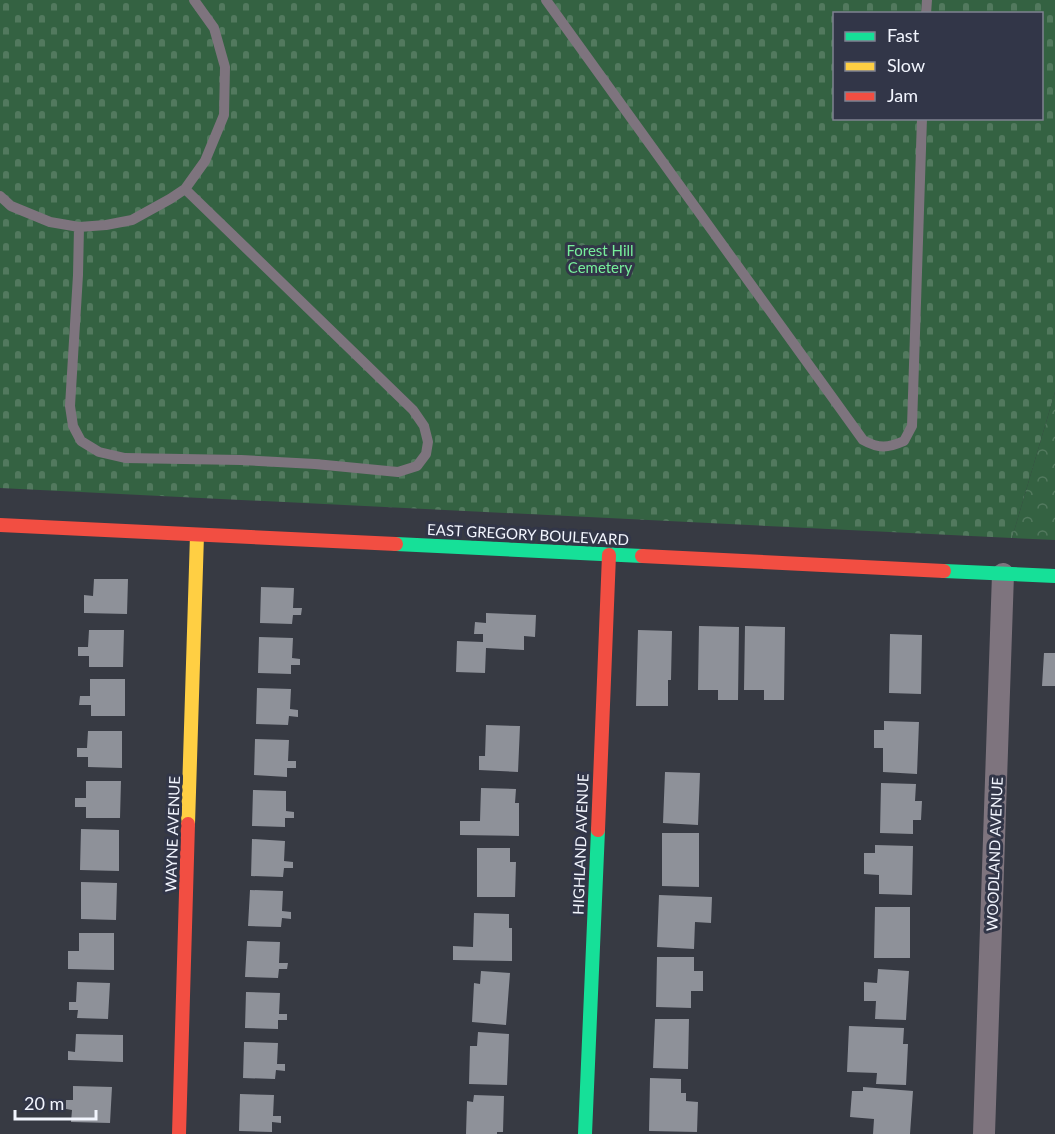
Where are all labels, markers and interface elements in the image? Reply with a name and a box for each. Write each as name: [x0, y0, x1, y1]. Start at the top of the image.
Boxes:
legend: [833, 12, 1043, 120]
text: Fast: [887, 24, 920, 46]
text: Slow: [887, 54, 925, 76]
text: Jam: [887, 84, 918, 106]
park label: Forest Hill Cemetery: [566, 241, 634, 276]
street label: EAST GREGORY BOULEVARD: [427, 520, 629, 548]
street label: HIGHLAND AVENUE: [569, 773, 591, 915]
street label: WAYNE AVENUE: [161, 776, 183, 892]
street label: WOODLAND AVENUE: [982, 777, 1006, 931]
scale bar: [15, 1083, 96, 1121]
text: 20 m: [24, 1092, 64, 1114]

